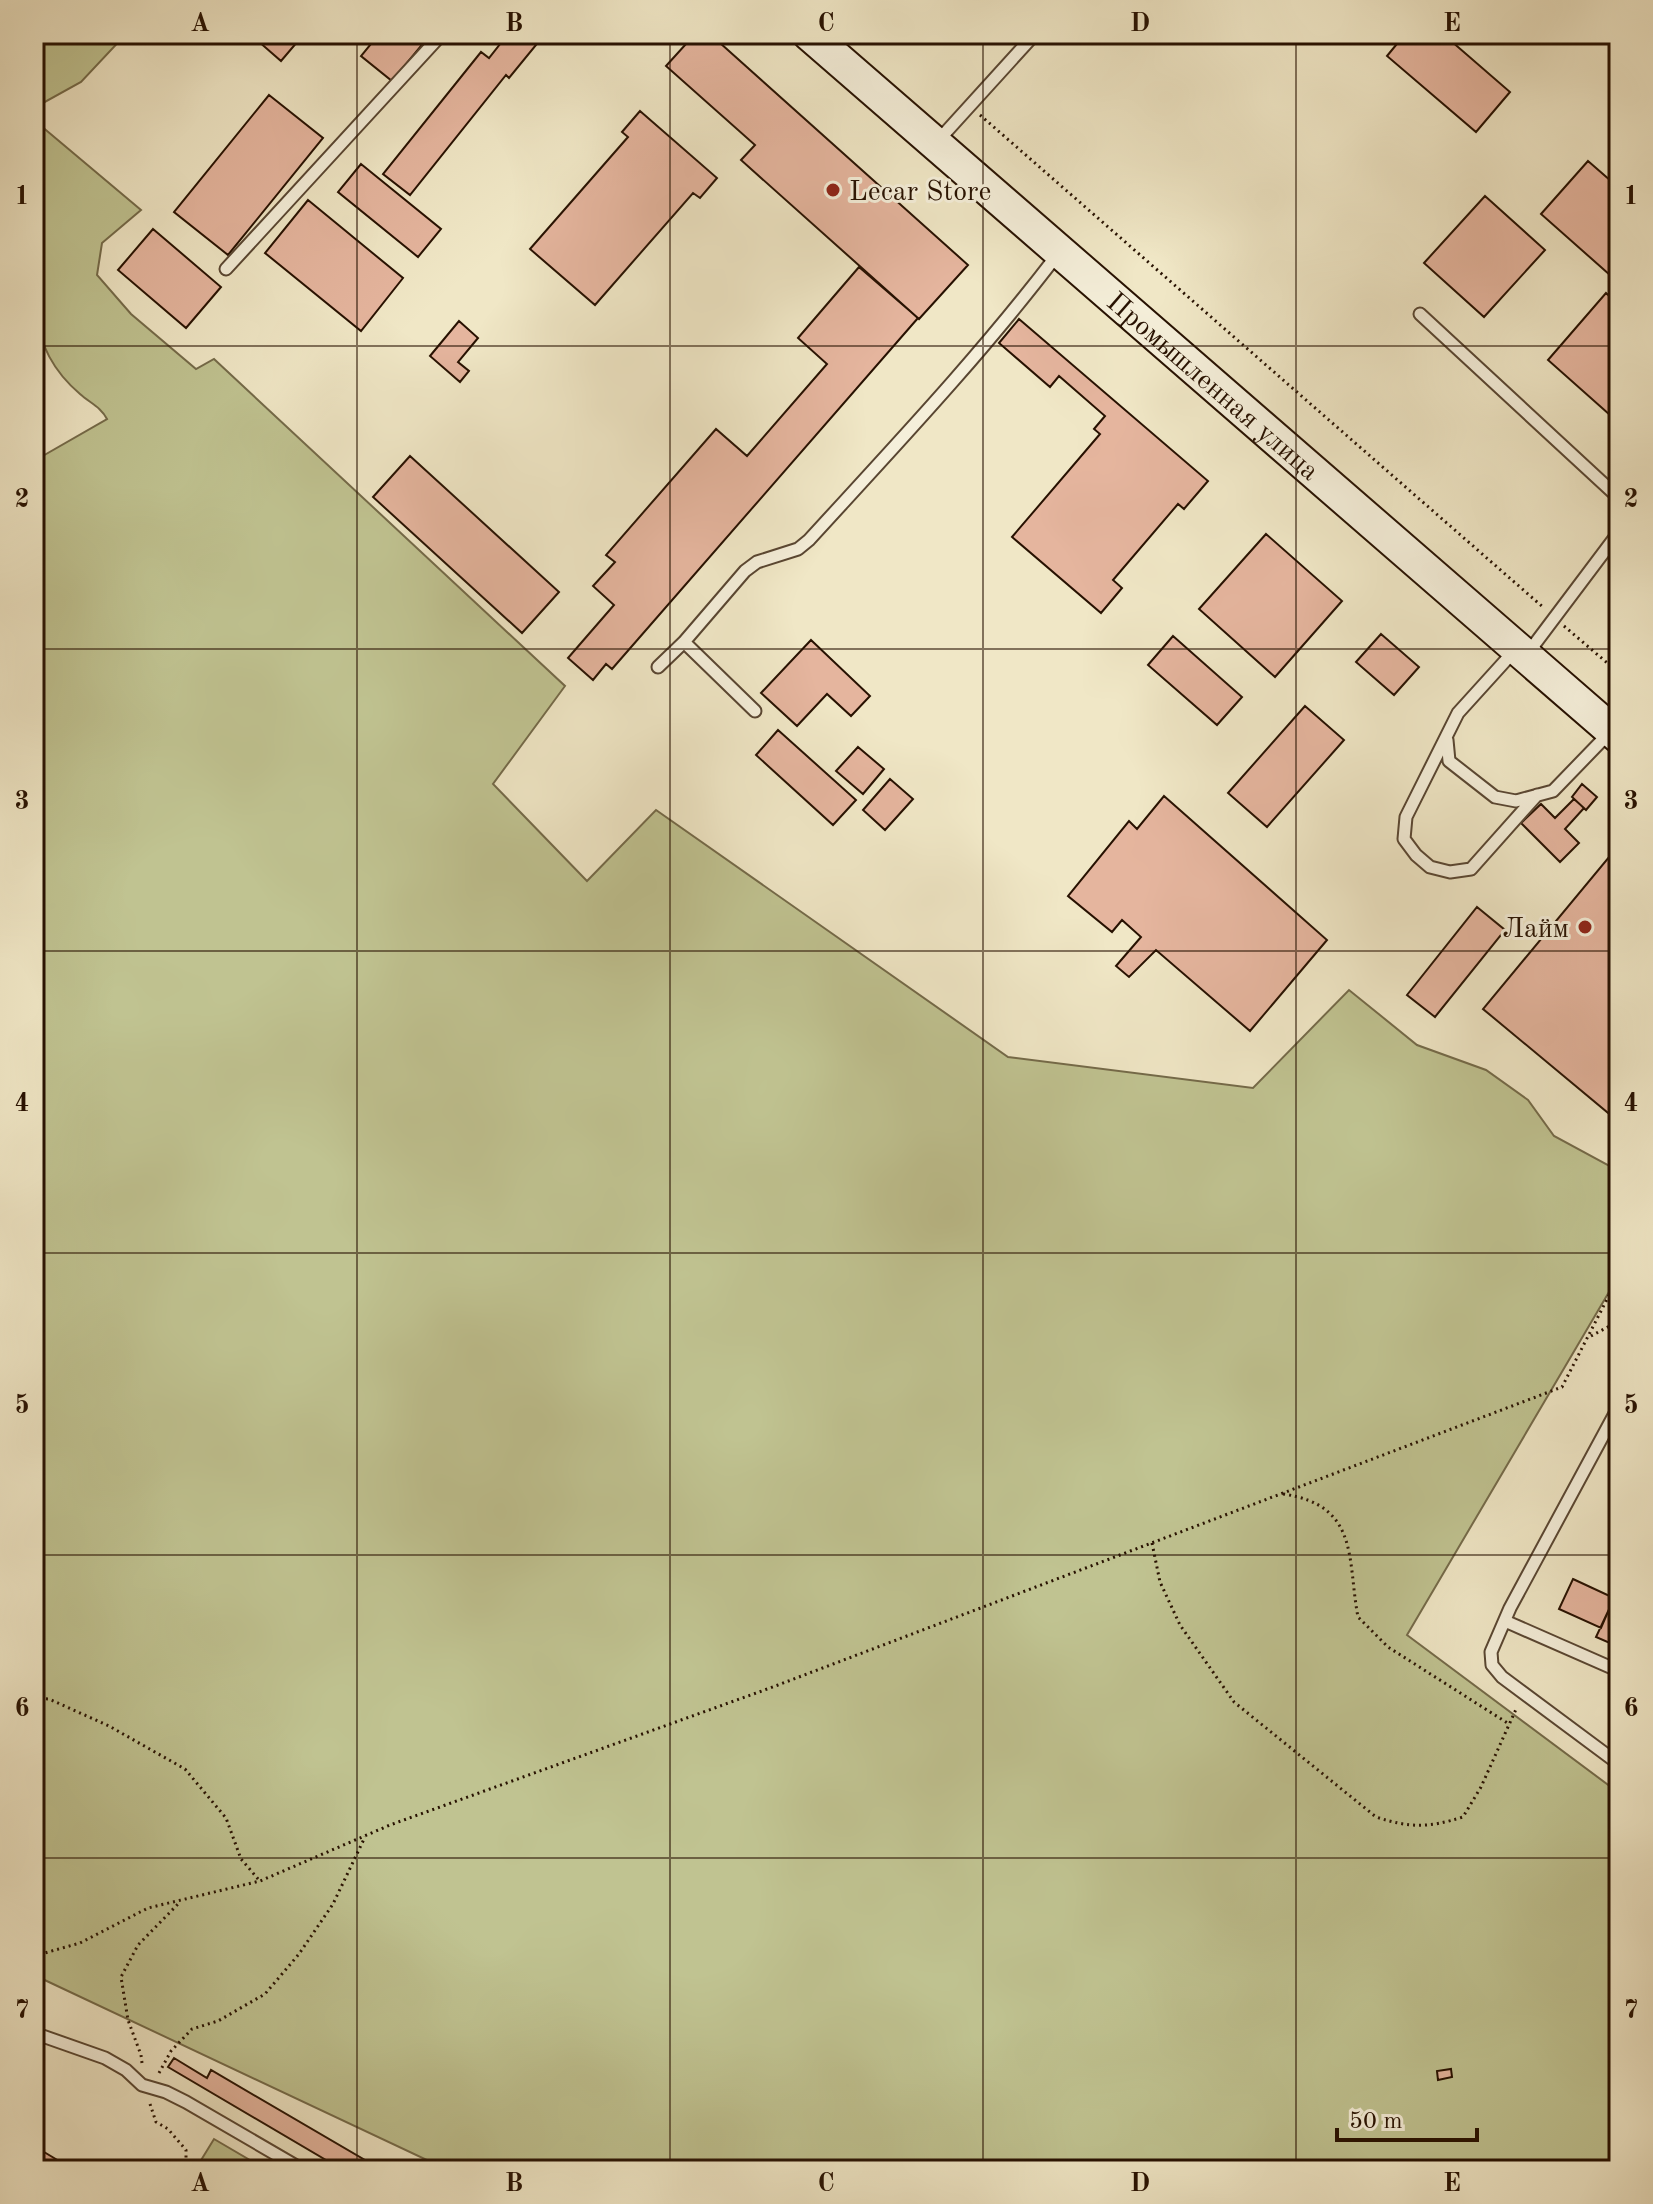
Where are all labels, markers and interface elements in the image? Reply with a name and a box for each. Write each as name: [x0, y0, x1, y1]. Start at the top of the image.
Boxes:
text: A: [190, 11, 210, 37]
text: B: [505, 11, 523, 37]
text: C: [817, 11, 835, 37]
text: D: [1130, 11, 1150, 37]
text: E: [1443, 11, 1461, 37]
place label: Lecar Store: [849, 179, 991, 207]
marker: Lecar Store: [824, 181, 842, 199]
text: 1: [14, 184, 30, 210]
text: 1: [1623, 184, 1639, 210]
street label: Промышленная улица: [1100, 288, 1323, 487]
text: 2: [14, 487, 30, 513]
text: 2: [1623, 487, 1639, 513]
text: 3: [14, 789, 30, 815]
text: 3: [1623, 789, 1639, 815]
place label: Лайм: [1502, 916, 1569, 944]
marker: Лайм: [1576, 918, 1594, 936]
text: 4: [14, 1091, 30, 1117]
text: 4: [1623, 1091, 1639, 1117]
text: 5: [14, 1393, 30, 1419]
text: 5: [1623, 1393, 1639, 1419]
text: 6: [14, 1696, 30, 1722]
text: 6: [1623, 1696, 1639, 1722]
text: 7: [14, 1998, 30, 2024]
text: 7: [1623, 1998, 1639, 2024]
scale bar: [1337, 2092, 1477, 2142]
text: 50 m: [1349, 2110, 1403, 2134]
text: A: [190, 2171, 210, 2197]
text: B: [505, 2171, 523, 2197]
text: C: [817, 2171, 835, 2197]
text: D: [1130, 2171, 1150, 2197]
text: E: [1443, 2171, 1461, 2197]

